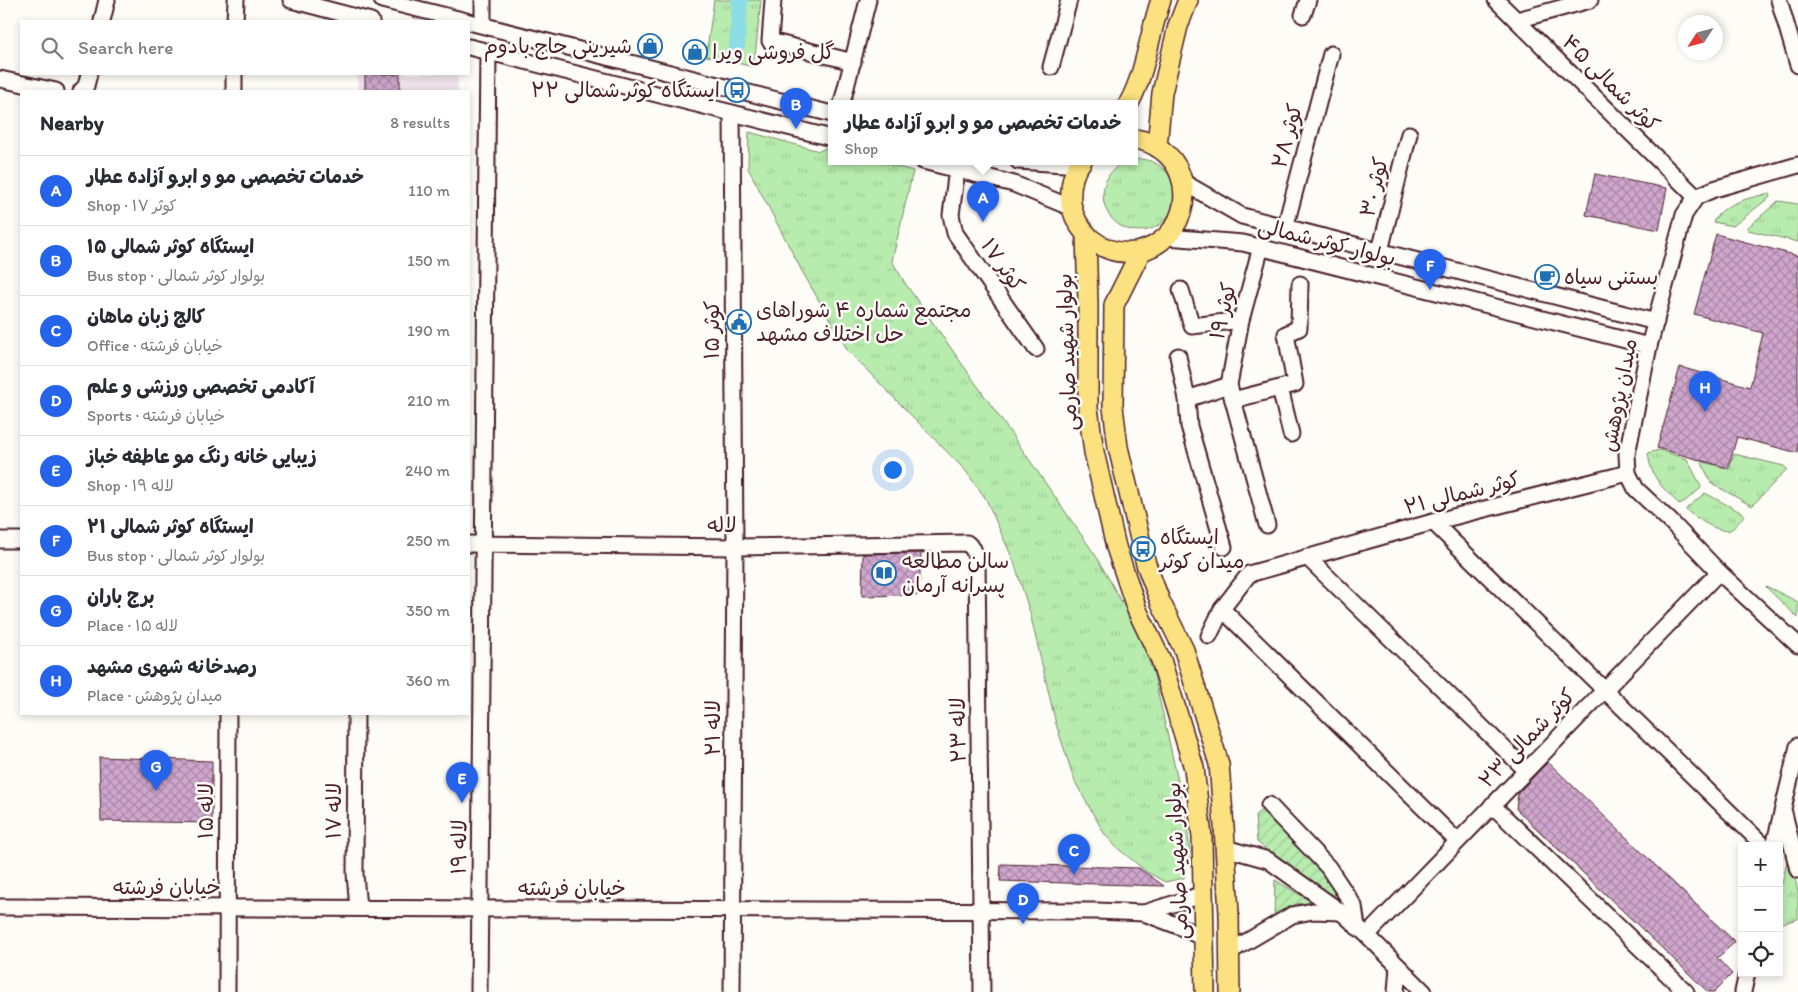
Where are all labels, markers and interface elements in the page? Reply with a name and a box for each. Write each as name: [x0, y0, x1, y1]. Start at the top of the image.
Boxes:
north arrow: [1678, 15, 1723, 60]
search box: [20, 20, 470, 75]
street label: کوثر شمالی ۴۵: [1556, 29, 1665, 138]
place label: شیرینی حاج بادوم: [484, 33, 632, 62]
shop icon: شیرینی حاج بادوم: [637, 33, 663, 59]
icon: search: [38, 34, 66, 62]
text: Search here: [78, 36, 173, 59]
shop icon: گل فروشی ویرا: [682, 39, 708, 65]
place label: گل فروشی ویرا: [712, 39, 835, 66]
place label: ایستگاه کوثر شمالی ۲۲: [531, 77, 720, 104]
bus stop icon: ایستگاه کوثر شمالی ۲۲: [724, 77, 750, 103]
pin: B: [780, 88, 812, 129]
popup: [828, 100, 1138, 165]
street label: کوثر ۲۸: [1266, 101, 1308, 171]
text: Nearby: [40, 110, 104, 135]
text: خدمات تخصصی مو و ابرو آزاده عطار: [845, 111, 1121, 134]
text: 8 results: [390, 113, 450, 132]
text: Shop: [845, 139, 878, 158]
street label: کوثر ۳۰: [1354, 154, 1394, 220]
text: خدمات تخصصی مو و ابرو آزاده عطار: [87, 165, 364, 188]
text: A: [51, 181, 61, 200]
text: 110 m: [408, 181, 450, 200]
pin: A: [967, 181, 999, 222]
text: Shop · کوثر ۱۷: [87, 196, 177, 215]
street label: بولوار کوثر شمالی: [1255, 212, 1398, 273]
street label: کوثر ۱۷: [975, 233, 1031, 297]
text: ایستگاه کوثر شمالی ۱۵: [87, 235, 254, 258]
pin: F: [1414, 249, 1446, 290]
text: B: [51, 251, 61, 270]
text: 150 m: [407, 251, 450, 270]
cafe icon: بستنی سیاه: [1534, 264, 1560, 290]
place label: بستنی سیاه: [1564, 264, 1658, 291]
text: Bus stop · بولوار کوثر شمالی: [87, 266, 265, 285]
street label: بولوار شهید صارمی: [1051, 273, 1084, 431]
street label: کوثر ۱۹: [1204, 280, 1242, 342]
place label: مجتمع شماره ۴ شوراهای حل اختلاف مشهد: [756, 297, 971, 346]
street label: کوثر ۱۵: [699, 301, 725, 359]
text: کالج زبان ماهان: [87, 305, 205, 328]
public building icon: مجتمع شماره ۴ شوراهای حل اختلاف مشهد: [726, 309, 752, 335]
text: C: [51, 321, 61, 340]
text: 190 m: [407, 321, 450, 340]
text: Office · خیابان فرشته: [87, 336, 223, 355]
street label: میدان پژوهش: [1595, 336, 1643, 454]
pin: H: [1689, 371, 1721, 412]
text: آکادمی تخصصی ورزشی و علم: [87, 375, 314, 398]
text: D: [51, 391, 61, 410]
text: 210 m: [407, 391, 450, 410]
text: Sports · خیابان فرشته: [87, 406, 225, 425]
text: زیبایی خانه رنگ مو عاطفه خباز: [87, 445, 316, 468]
your location: [880, 457, 906, 483]
text: E: [52, 461, 60, 480]
text: 240 m: [405, 461, 450, 480]
street label: کوثر شمالی ۲۱: [1401, 466, 1523, 521]
text: Shop · لاله ۱۹: [87, 476, 174, 495]
street label: لاله: [707, 512, 737, 537]
text: ایستگاه کوثر شمالی ۲۱: [87, 515, 254, 538]
place label: ایستگاه میدان کوثر: [1158, 524, 1245, 574]
text: F: [52, 531, 60, 550]
text: 250 m: [406, 531, 450, 550]
bus stop icon: ایستگاه میدان کوثر: [1130, 536, 1156, 562]
text: Bus stop · بولوار کوثر شمالی: [87, 546, 265, 565]
place label: سالن مطالعه پسرانه آرمان: [902, 548, 1009, 598]
library icon: سالن مطالعه پسرانه آرمان: [871, 560, 897, 586]
text: برج باران: [87, 585, 155, 608]
text: G: [50, 601, 62, 620]
text: 350 m: [406, 601, 450, 620]
text: Place · لاله ۱۵: [87, 616, 178, 635]
text: رصدخانه شهری مشهد: [87, 655, 257, 678]
text: H: [50, 671, 62, 690]
text: 360 m: [406, 671, 450, 690]
street label: کوثر شمالی ۲۳: [1473, 683, 1582, 794]
text: Place · میدان پژوهش: [87, 686, 222, 705]
street label: لاله ۲۳: [944, 697, 971, 763]
street label: لاله ۲۱: [700, 700, 725, 756]
pin: G: [140, 750, 172, 791]
pin: E: [446, 762, 478, 803]
street label: بولوار شهید صارمی: [1160, 782, 1195, 940]
street label: لاله ۱۵: [193, 783, 218, 839]
street label: لاله ۱۷: [321, 783, 346, 839]
street label: لاله ۱۹: [446, 819, 471, 875]
pin: C: [1058, 834, 1090, 875]
map controls: [1738, 842, 1783, 977]
button: +: [1738, 842, 1783, 887]
street label: خیابان فرشته: [113, 874, 221, 900]
street label: خیابان فرشته: [518, 875, 626, 901]
pin: D: [1007, 883, 1039, 924]
button: −: [1738, 887, 1783, 932]
button: locate: [1738, 932, 1783, 977]

